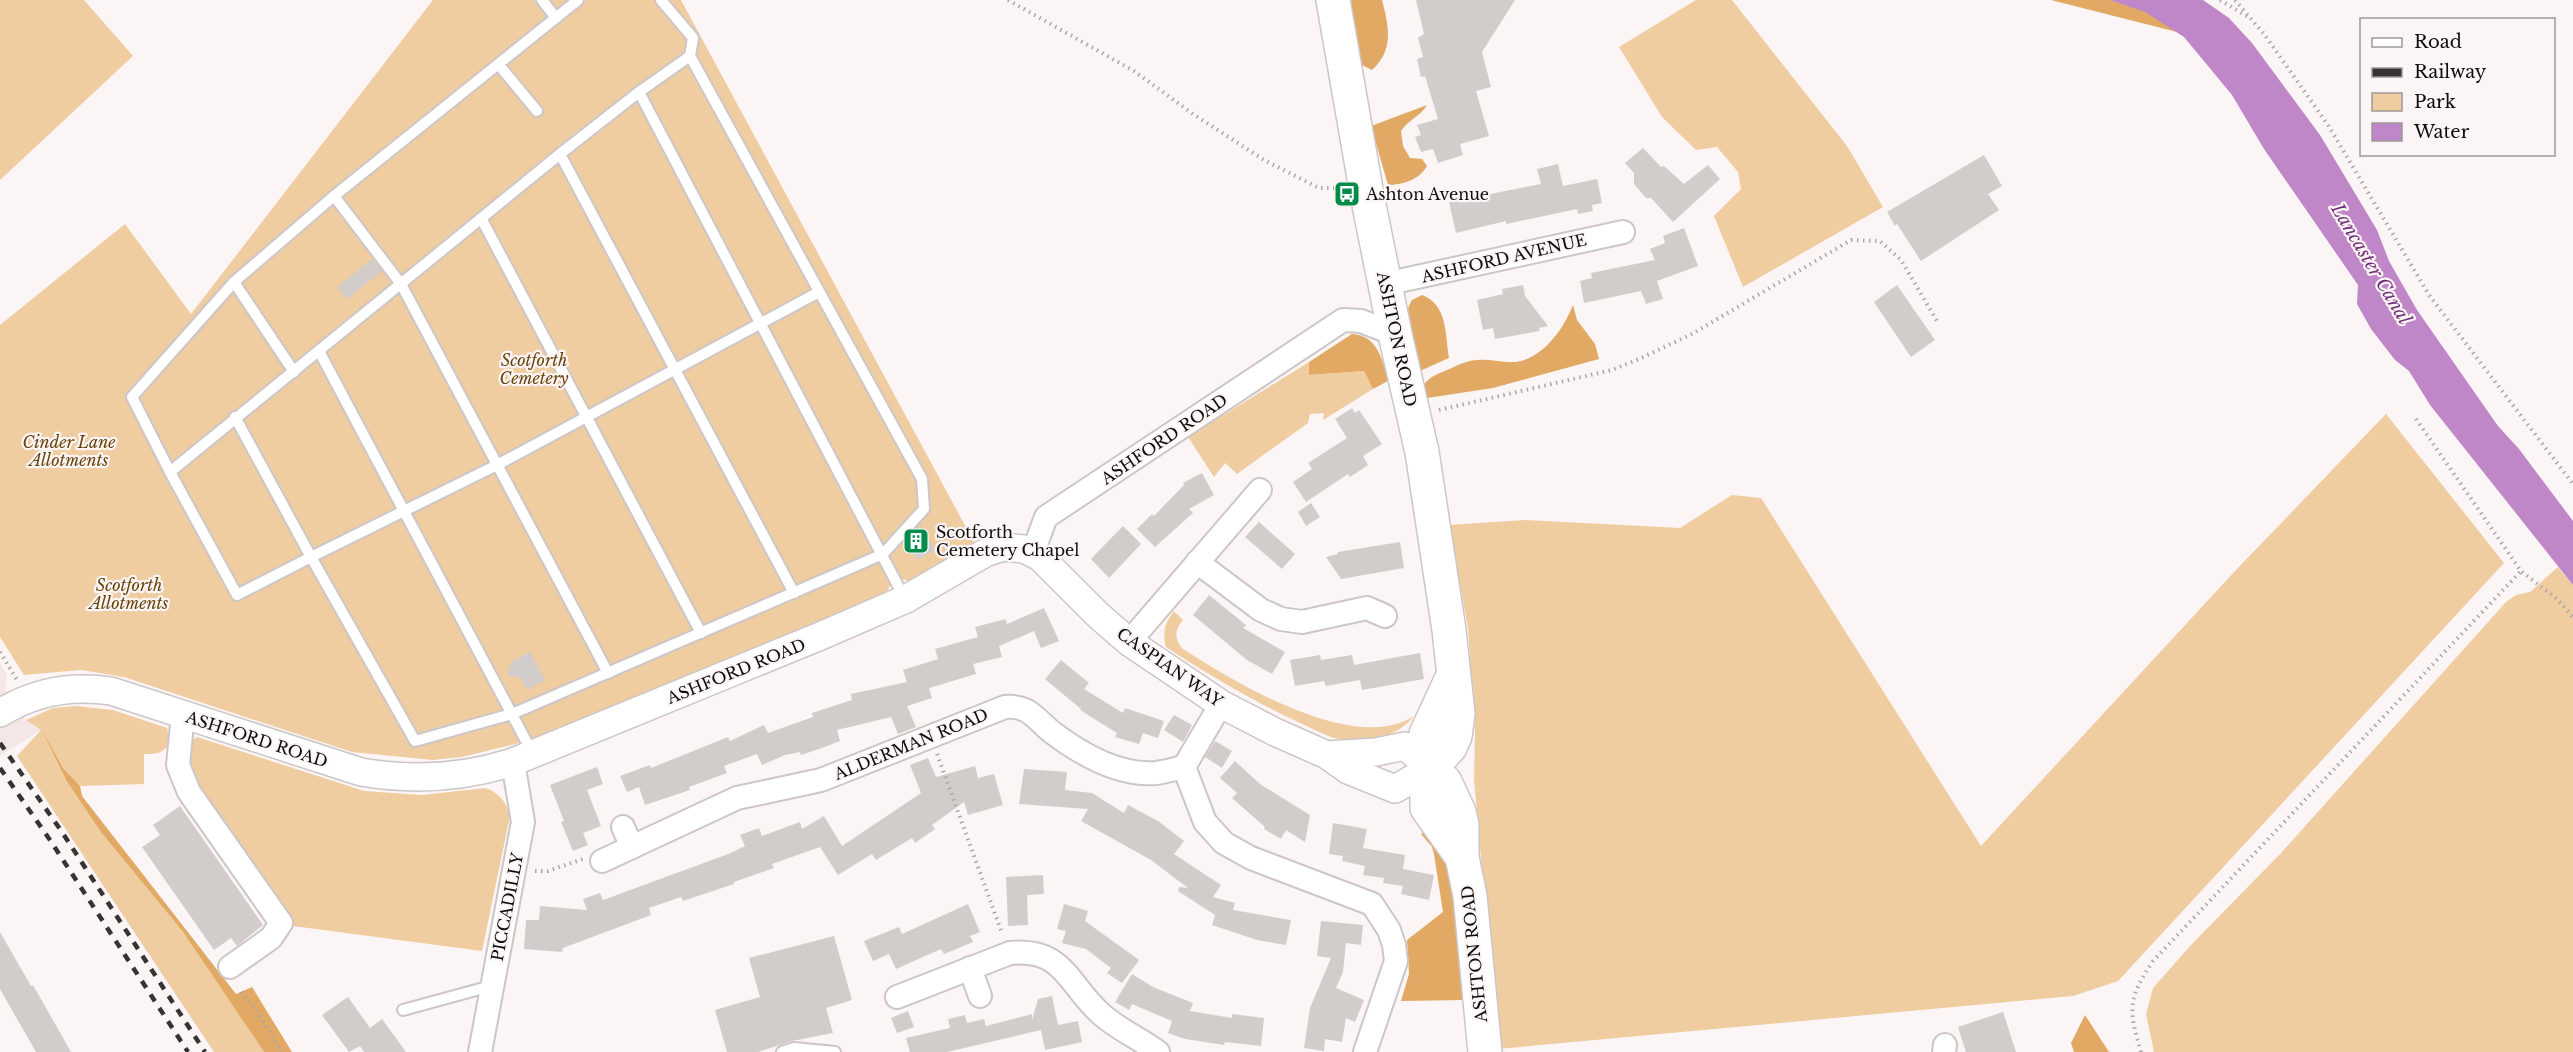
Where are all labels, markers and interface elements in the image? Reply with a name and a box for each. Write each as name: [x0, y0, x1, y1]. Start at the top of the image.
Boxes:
legend: [2360, 18, 2555, 156]
text: Road: [2414, 31, 2462, 53]
text: Railway: [2414, 61, 2487, 83]
text: Park: [2414, 91, 2456, 113]
text: Water: [2413, 121, 2470, 143]
bus stop icon: Ashton Avenue: [1332, 179, 1362, 209]
place label: Ashton Avenue: [1365, 184, 1489, 204]
water label: Lancaster Canal: [2326, 199, 2416, 329]
street label: ASHFORD AVENUE: [1418, 229, 1589, 287]
street label: ASHTON ROAD: [1373, 269, 1421, 408]
park label: Scotforth Cemetery: [500, 350, 569, 388]
street label: ASHFORD ROAD: [1096, 389, 1231, 489]
park label: Cinder Lane Allotments: [22, 432, 116, 470]
place label: Scotforth Cemetery Chapel: [936, 522, 1079, 560]
building icon: Scotforth Cemetery Chapel: [901, 526, 931, 556]
park label: Scotforth Allotments: [88, 575, 168, 613]
street label: CASPIAN WAY: [1113, 623, 1227, 711]
street label: ASHFORD ROAD: [663, 634, 808, 708]
street label: ALDERMAN ROAD: [830, 704, 991, 784]
street label: ASHFORD ROAD: [183, 706, 330, 771]
street label: PICCADILLY: [487, 851, 527, 963]
street label: ASHTON ROAD: [1457, 885, 1491, 1024]

